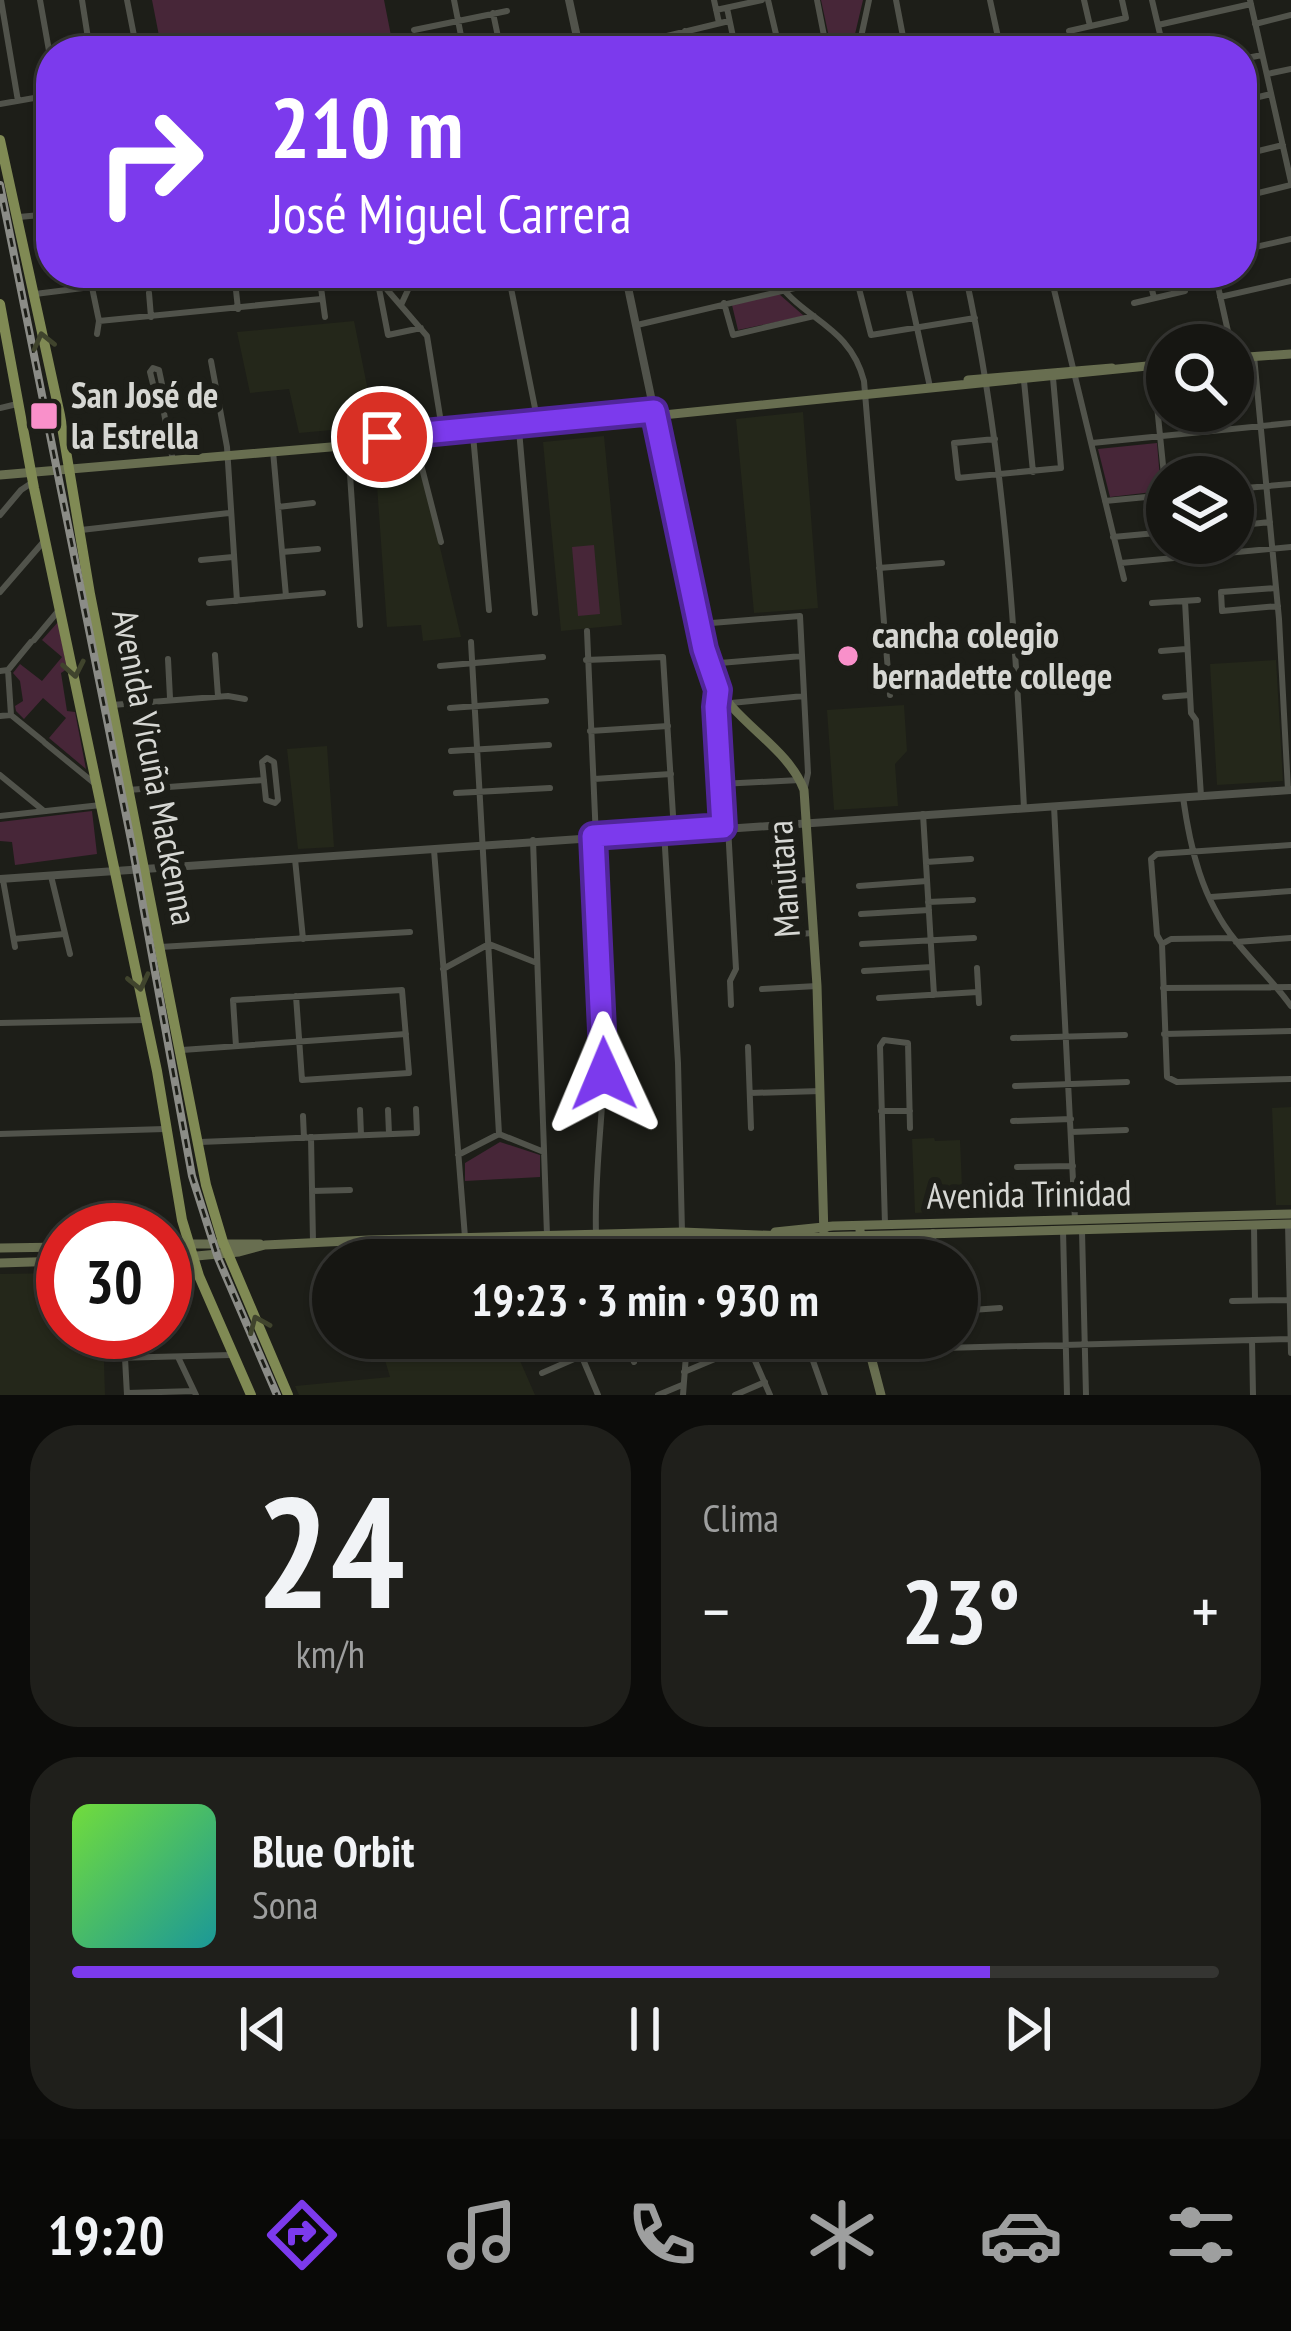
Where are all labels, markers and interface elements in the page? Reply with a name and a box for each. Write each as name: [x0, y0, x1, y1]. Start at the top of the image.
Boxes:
text: 210 m: [270, 72, 463, 181]
icon: right: [72, 84, 228, 240]
text: José Miguel Carrera: [270, 178, 631, 248]
map controls: [1146, 324, 1254, 564]
button: search: [1146, 324, 1254, 432]
one-way arrow: [32, 331, 57, 352]
place label: San José de la Estrella: [71, 371, 218, 459]
pin: [331, 386, 433, 488]
marker: San José de la Estrella: [28, 400, 60, 432]
icon: arrive: [349, 404, 415, 470]
button: layers: [1146, 456, 1254, 564]
street label: Avenida Vicuña Mackenna: [102, 605, 209, 929]
place label: cancha colegio bernadette college: [872, 611, 1112, 699]
marker: cancha colegio bernadette college: [835, 643, 861, 669]
one-way arrow: [60, 658, 85, 678]
street label: Manutara: [755, 819, 810, 939]
one-way arrow: [125, 972, 150, 992]
position arrow: [541, 1011, 667, 1137]
street label: Avenida Trinidad: [926, 1168, 1132, 1219]
speed limit sign: 30: [36, 1203, 192, 1359]
text: 19:23 · 3 min · 930 m: [471, 1270, 819, 1328]
one-way arrow: [248, 1315, 272, 1336]
text: 24: [256, 1449, 405, 1651]
text: Clima: [703, 1492, 779, 1543]
text: 23°: [901, 1552, 1020, 1669]
text: −: [703, 1568, 730, 1653]
text: +: [1192, 1568, 1219, 1653]
text: km/h: [296, 1628, 365, 1679]
text: Blue Orbit: [252, 1821, 414, 1879]
text: Sona: [252, 1879, 318, 1930]
icon: previous: [230, 1996, 296, 2062]
icon: pause: [612, 1996, 678, 2062]
icon: next: [995, 1996, 1061, 2062]
icon: directions: [260, 2193, 344, 2277]
icon: music: [440, 2193, 524, 2277]
icon: phone: [620, 2193, 704, 2277]
icon: climate: [800, 2193, 884, 2277]
icon: car: [979, 2193, 1063, 2277]
icon: filters: [1159, 2193, 1243, 2277]
text: 19:20: [48, 2200, 165, 2270]

